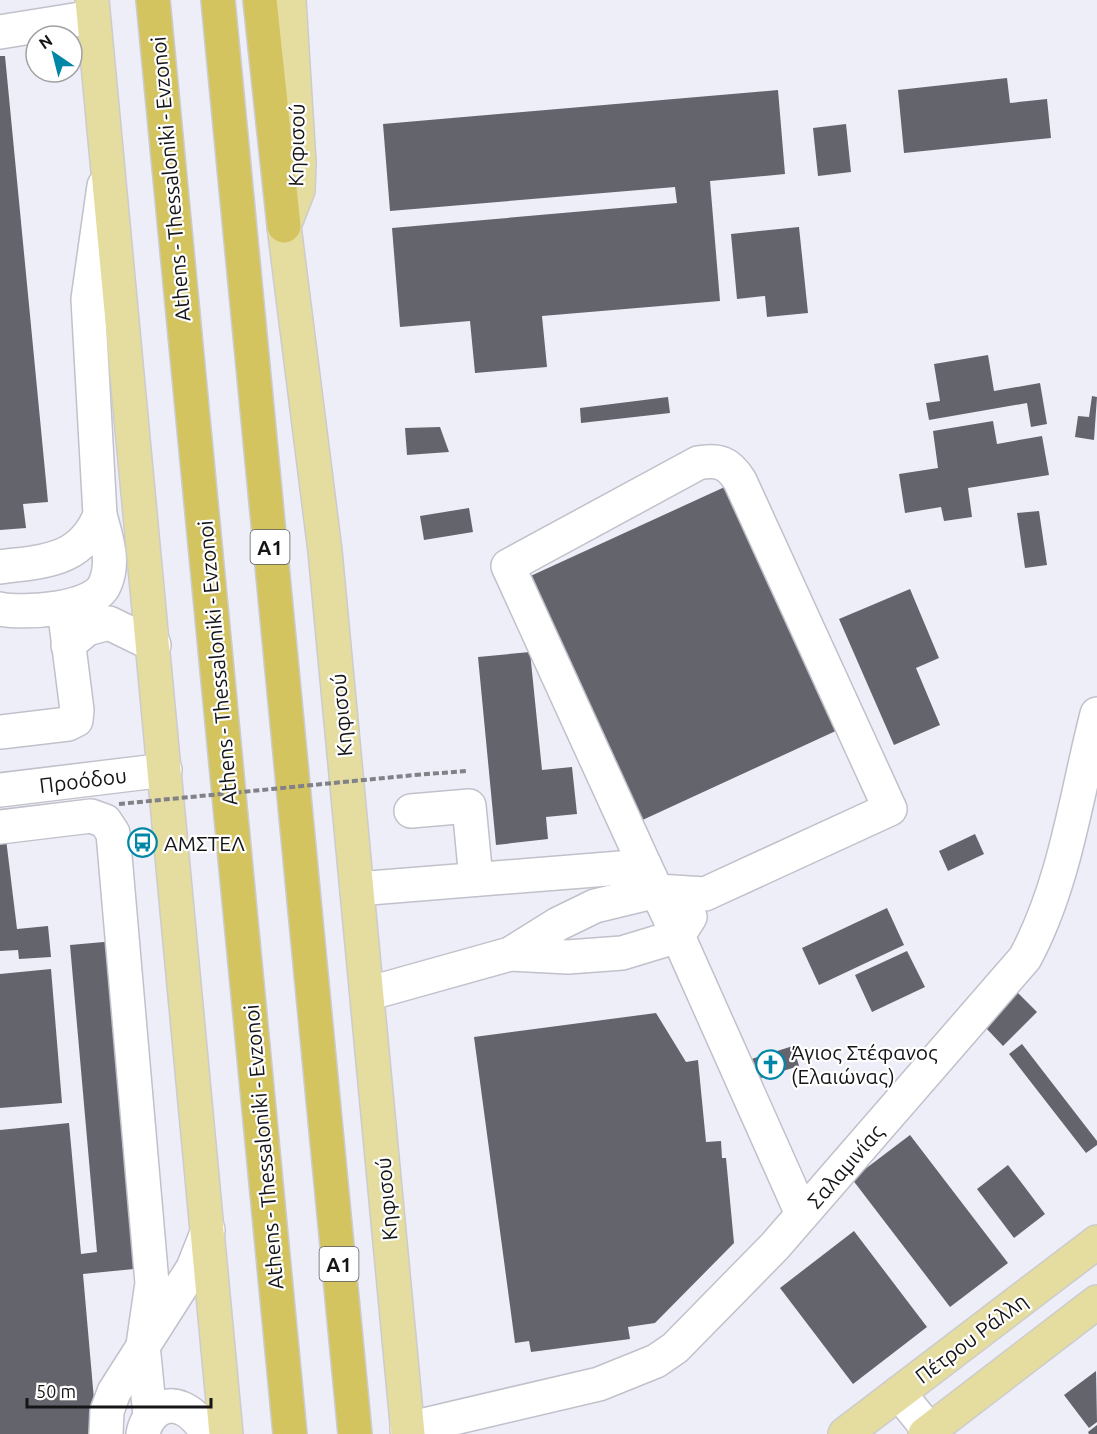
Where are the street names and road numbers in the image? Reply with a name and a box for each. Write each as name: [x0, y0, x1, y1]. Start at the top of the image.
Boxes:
street label: Athens - Thessaloniki - Evzonoi: [146, 36, 194, 322]
street label: Κηφισού: [283, 103, 309, 187]
street label: Athens - Thessaloniki - Evzonoi: [193, 520, 241, 806]
road number: Α1: [250, 530, 290, 564]
street label: Κηφισού: [325, 672, 357, 758]
street label: Προόδου: [38, 763, 128, 797]
street label: Athens - Thessaloniki - Evzonoi: [239, 1004, 287, 1290]
street label: Σαλαμινίας: [802, 1119, 888, 1213]
street label: Κηφισού: [370, 1156, 402, 1242]
road number: Α1: [320, 1247, 358, 1281]
street label: Πέτρου Ράλλη: [910, 1288, 1032, 1388]

